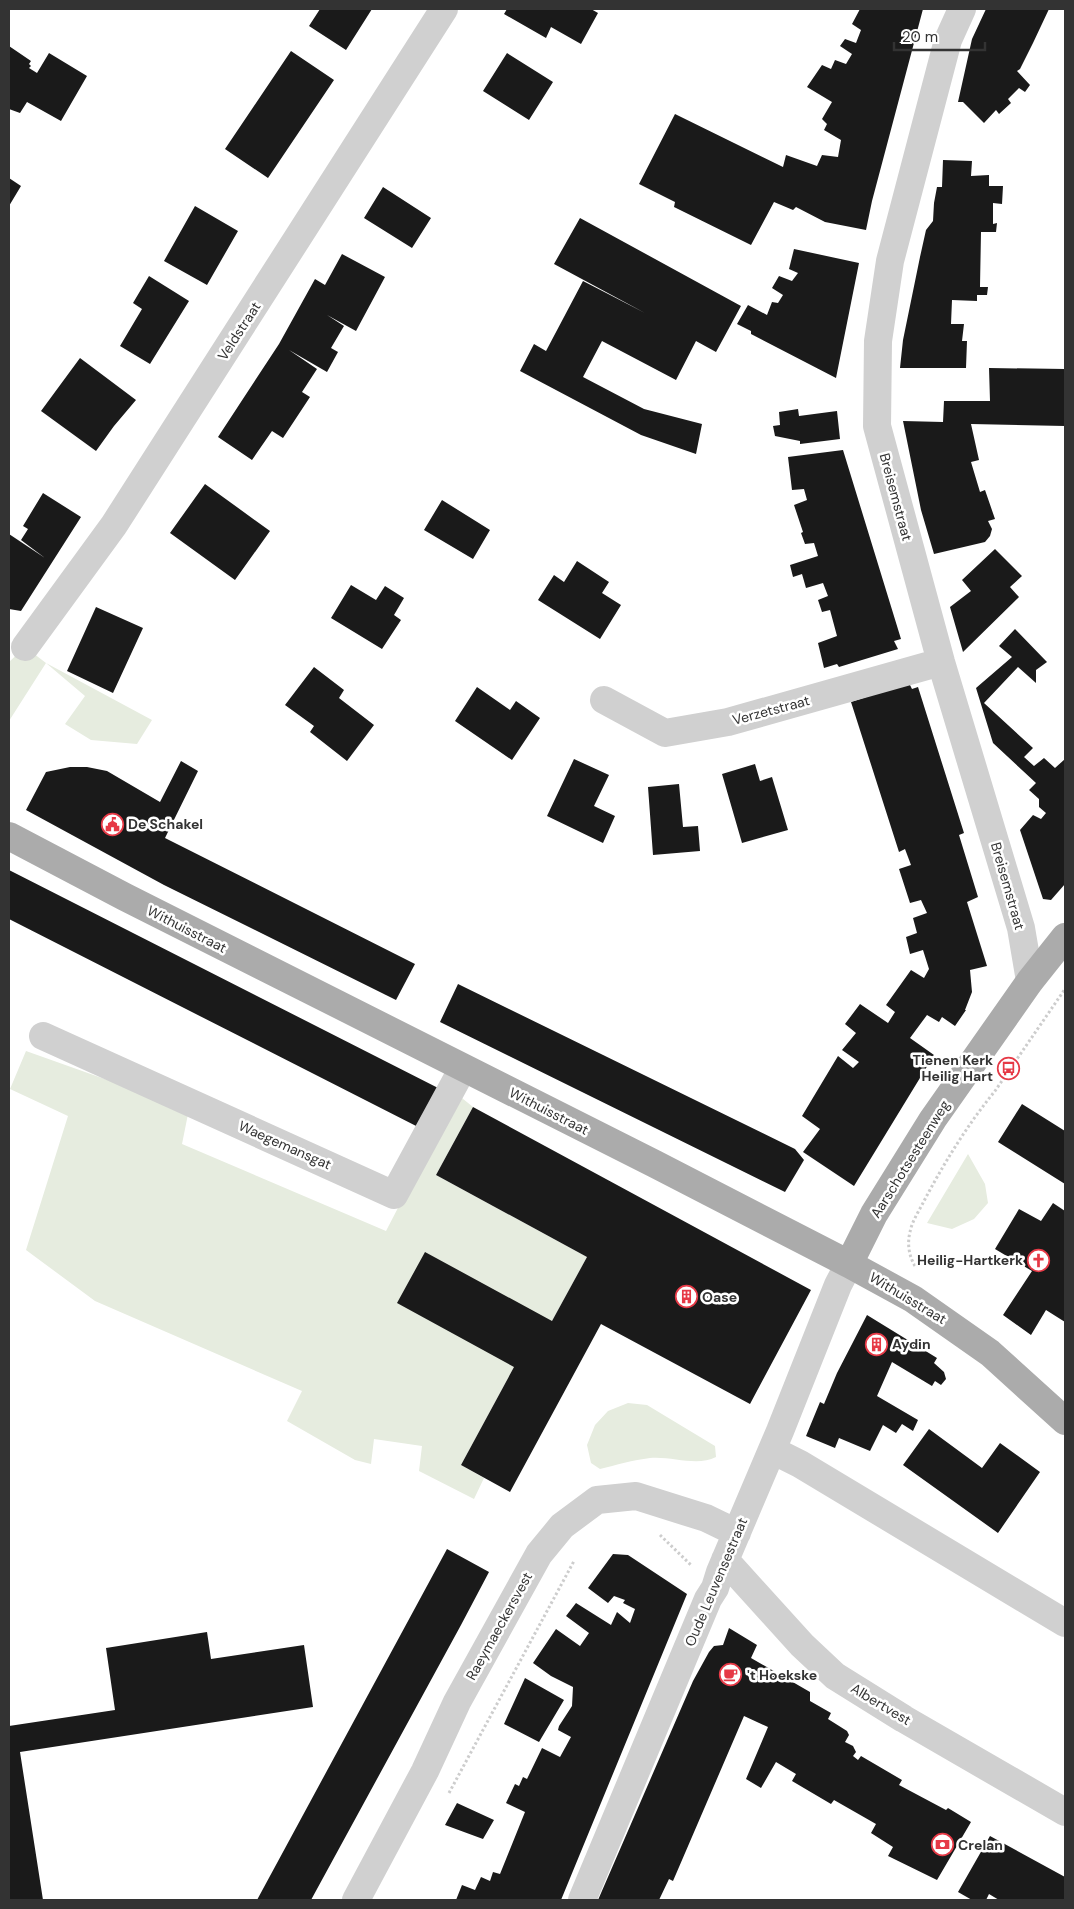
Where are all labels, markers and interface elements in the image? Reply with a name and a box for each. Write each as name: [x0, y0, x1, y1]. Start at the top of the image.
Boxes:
scale bar: [894, 20, 985, 52]
text: 20 m: [902, 27, 938, 47]
street label: Veldstraat: [213, 298, 265, 364]
street label: Breisemstraat: [876, 451, 916, 543]
street label: Verzetstraat: [730, 691, 812, 729]
public building icon: De Schakel: [100, 812, 124, 836]
place label: De Schakel: [128, 815, 203, 833]
street label: Breisemstraat: [987, 840, 1029, 932]
street label: Withuisstraat: [144, 901, 230, 957]
place label: Tienen Kerk Heilig Hart: [913, 1051, 993, 1085]
bus stop icon: Tienen Kerk Heilig Hart: [997, 1056, 1021, 1080]
street label: Withuisstraat: [506, 1083, 592, 1139]
street label: Aarschotsesteenweg: [866, 1097, 954, 1221]
street label: Waegemansgat: [236, 1116, 334, 1174]
church icon: Heilig-Hartkerk: [1027, 1248, 1051, 1272]
place label: Heilig-Hartkerk: [917, 1251, 1023, 1269]
street label: Withuisstraat: [866, 1268, 950, 1328]
building icon: Oase: [674, 1285, 698, 1309]
place label: Oase: [702, 1288, 737, 1306]
building icon: Aydin: [864, 1332, 888, 1356]
place label: Aydin: [892, 1335, 931, 1353]
street label: Oude Leuvensestraat: [681, 1515, 751, 1649]
street label: Raeymaeckersvest: [462, 1569, 536, 1683]
cafe icon: 't Hoekske: [719, 1663, 743, 1687]
place label: 't Hoekske: [747, 1666, 817, 1684]
street label: Albertvest: [848, 1679, 914, 1729]
bank icon: Crelan: [930, 1833, 954, 1857]
place label: Crelan: [958, 1836, 1003, 1854]

